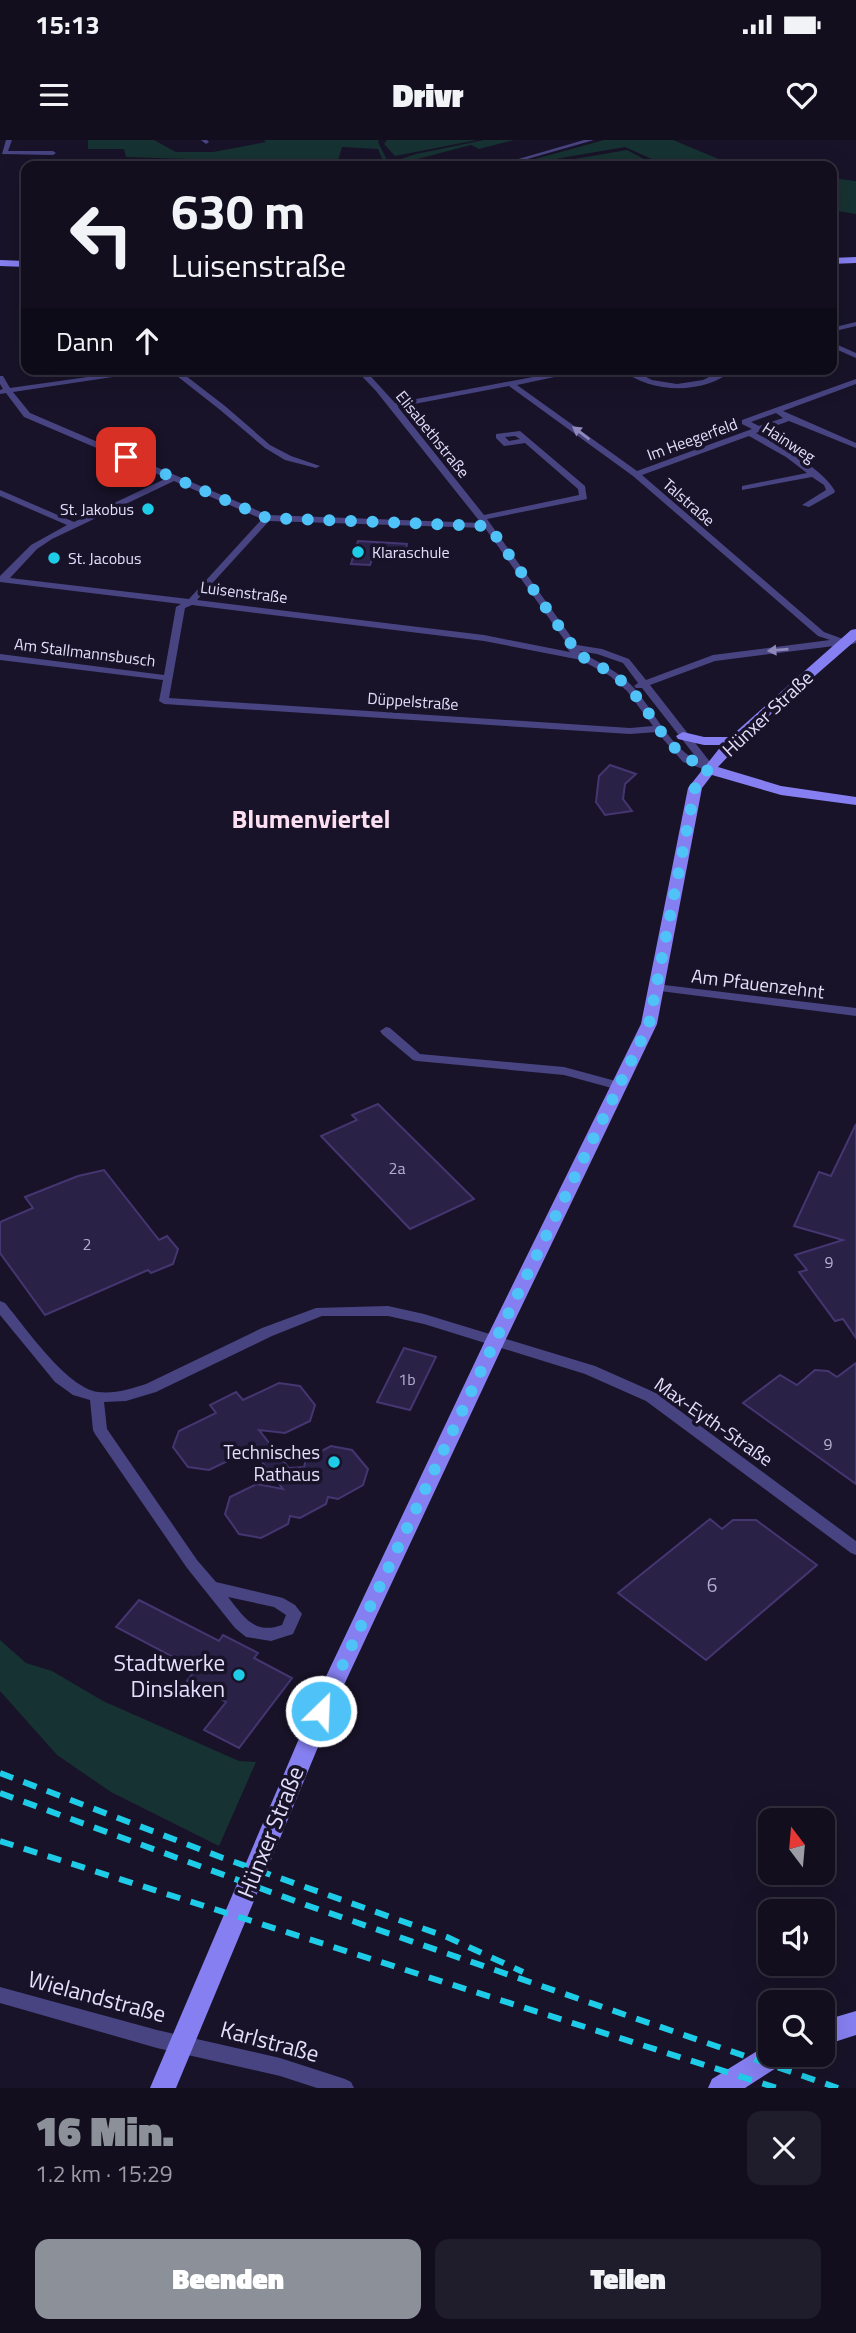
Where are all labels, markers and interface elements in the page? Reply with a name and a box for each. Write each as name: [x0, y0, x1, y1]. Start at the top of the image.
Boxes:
text: 15:13: [35, 5, 100, 44]
text: Drivr: [393, 71, 463, 119]
icon: menu: [35, 76, 73, 114]
icon: heart: [783, 76, 821, 114]
text: 630 m: [171, 173, 305, 248]
icon: left: [56, 189, 147, 280]
text: Luisenstraße: [171, 241, 346, 289]
text: Dann: [56, 322, 114, 361]
icon: ahead: [128, 322, 166, 360]
street label: Elisabethstraße: [390, 385, 476, 483]
street label: Im Heegerfeld: [643, 411, 741, 467]
street label: Hainweg: [758, 416, 820, 468]
pin: [96, 427, 156, 487]
one-way arrow: [572, 427, 590, 441]
icon: arrive: [107, 438, 145, 476]
street label: Talstraße: [658, 472, 720, 532]
place label: St. Jakobus: [60, 497, 134, 521]
marker: St. Jakobus: [140, 501, 156, 517]
place label: Klaraschule: [372, 540, 450, 564]
marker: Klaraschule: [350, 544, 366, 560]
place label: St. Jacobus: [68, 546, 141, 570]
marker: St. Jacobus: [46, 550, 62, 566]
street label: Luisenstraße: [199, 575, 289, 609]
street label: Am Stallmannsbusch: [13, 631, 157, 673]
one-way arrow: [767, 645, 789, 656]
street label: Hünxer Straße: [715, 663, 819, 763]
street label: Düppelstraße: [367, 686, 459, 716]
district label: Blumenviertel: [232, 799, 390, 838]
street label: Am Pfauenzehnt: [690, 960, 826, 1006]
house number: 2a: [389, 1156, 405, 1180]
house number: 2: [83, 1232, 91, 1256]
house number: 9: [825, 1250, 834, 1274]
house number: 1b: [398, 1367, 416, 1391]
street label: Max-Eyth-Straße: [649, 1369, 779, 1473]
house number: 9: [824, 1432, 833, 1456]
place label: Technisches Rathaus: [224, 1437, 320, 1488]
marker: Technisches Rathaus: [326, 1454, 342, 1470]
house number: 6: [707, 1570, 717, 1599]
place label: Stadtwerke Dinslaken: [114, 1645, 225, 1706]
marker: Stadtwerke Dinslaken: [231, 1667, 247, 1683]
position arrow: [284, 1674, 358, 1748]
street label: Hünxer Straße: [228, 1761, 312, 1903]
north arrow: [758, 1808, 835, 1885]
map controls: [758, 1808, 835, 2067]
button: sound: [758, 1899, 835, 1976]
street label: Wielandstraße: [24, 1961, 170, 2031]
button: search: [758, 1990, 835, 2067]
street label: Karlstraße: [217, 2011, 323, 2071]
text: 16 Min.: [35, 2098, 174, 2162]
button: close: [747, 2111, 821, 2185]
text: 1.2 km · 15:29: [35, 2156, 173, 2191]
button: Beenden: [35, 2239, 421, 2319]
button: Teilen: [435, 2239, 821, 2319]

